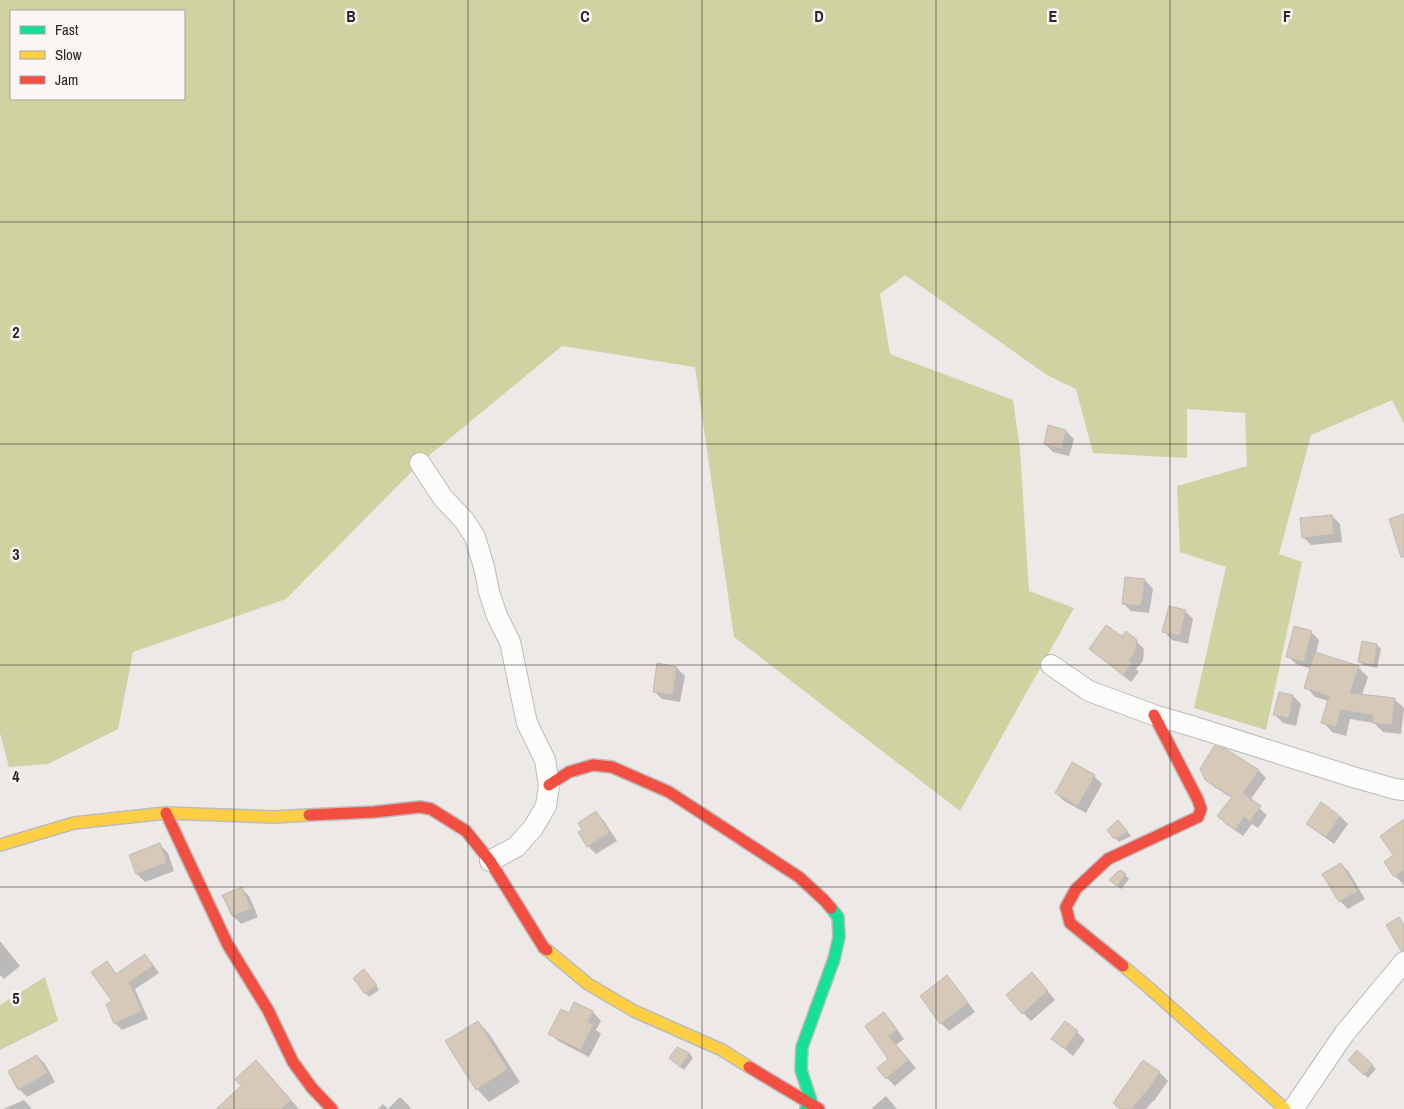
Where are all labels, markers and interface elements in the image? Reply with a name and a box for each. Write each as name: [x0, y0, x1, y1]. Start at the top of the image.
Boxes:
text: B: [346, 5, 356, 27]
text: C: [580, 5, 590, 27]
text: D: [814, 5, 824, 27]
text: E: [1049, 5, 1058, 27]
text: F: [1283, 5, 1291, 27]
legend: [10, 10, 185, 100]
text: Fast: [55, 19, 79, 40]
text: Slow: [55, 44, 82, 65]
text: Jam: [55, 69, 78, 90]
text: 2: [12, 321, 20, 343]
text: 3: [12, 543, 20, 565]
text: 4: [12, 765, 20, 787]
text: 5: [12, 987, 20, 1009]

